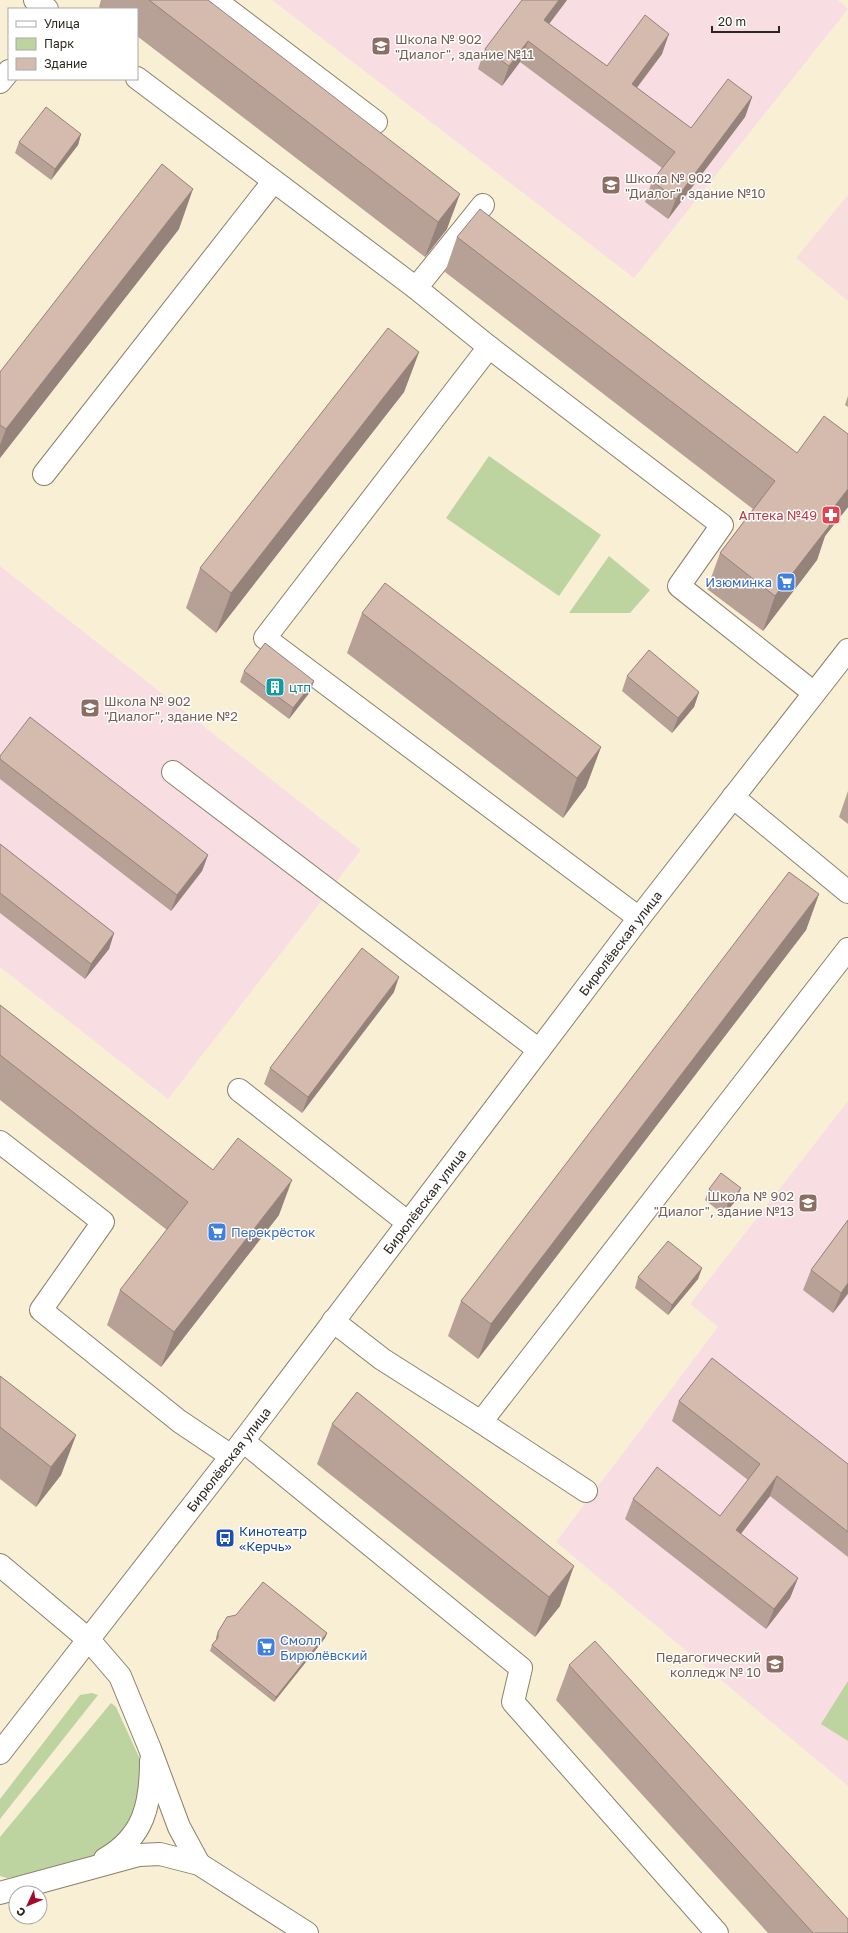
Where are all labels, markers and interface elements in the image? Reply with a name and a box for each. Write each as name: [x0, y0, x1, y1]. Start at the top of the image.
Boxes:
legend: [8, 8, 138, 80]
scale bar: [712, 8, 779, 34]
text: 20 m: [718, 14, 746, 29]
text: Улица: [44, 16, 80, 31]
place label: Школа № 902 "Диалог", здание №11: [395, 31, 534, 62]
school or university icon: Школа № 902 "Диалог", здание №11: [370, 35, 392, 57]
text: Парк: [44, 36, 74, 51]
text: Здание: [44, 56, 87, 71]
place label: Школа № 902 "Диалог", здание №10: [625, 170, 766, 201]
school or university icon: Школа № 902 "Диалог", здание №10: [600, 174, 622, 196]
pharmacy icon: Аптека №49: [820, 504, 842, 526]
place label: Аптека №49: [739, 507, 817, 523]
supermarket icon: Изюминка: [775, 571, 797, 593]
place label: Изюминка: [705, 574, 772, 590]
building icon: цтп: [264, 676, 286, 698]
place label: цтп: [289, 679, 311, 695]
place label: Школа № 902 "Диалог", здание №2: [104, 693, 238, 724]
school or university icon: Школа № 902 "Диалог", здание №2: [79, 697, 101, 719]
street label: Бирюлёвская улица: [575, 888, 665, 999]
street label: Бирюлёвская улица: [380, 1146, 469, 1257]
place label: Школа № 902 "Диалог", здание №13: [654, 1188, 794, 1219]
school or university icon: Школа № 902 "Диалог", здание №13: [797, 1192, 819, 1214]
supermarket icon: Перекрёсток: [206, 1221, 228, 1243]
place label: Перекрёсток: [231, 1224, 316, 1240]
street label: Бирюлёвская улица: [183, 1404, 274, 1515]
place label: Кинотеатр «Керчь»: [239, 1523, 307, 1554]
bus stop icon: Кинотеатр «Керчь»: [214, 1527, 236, 1549]
place label: Смолл Бирюлёвский: [280, 1632, 367, 1663]
supermarket icon: Смолл Бирюлёвский: [255, 1636, 277, 1658]
place label: Педагогический колледж № 10: [656, 1649, 761, 1680]
school or university icon: Педагогический колледж № 10: [764, 1653, 786, 1675]
north arrow: [8, 1885, 48, 1925]
text: С: [13, 1905, 28, 1920]

